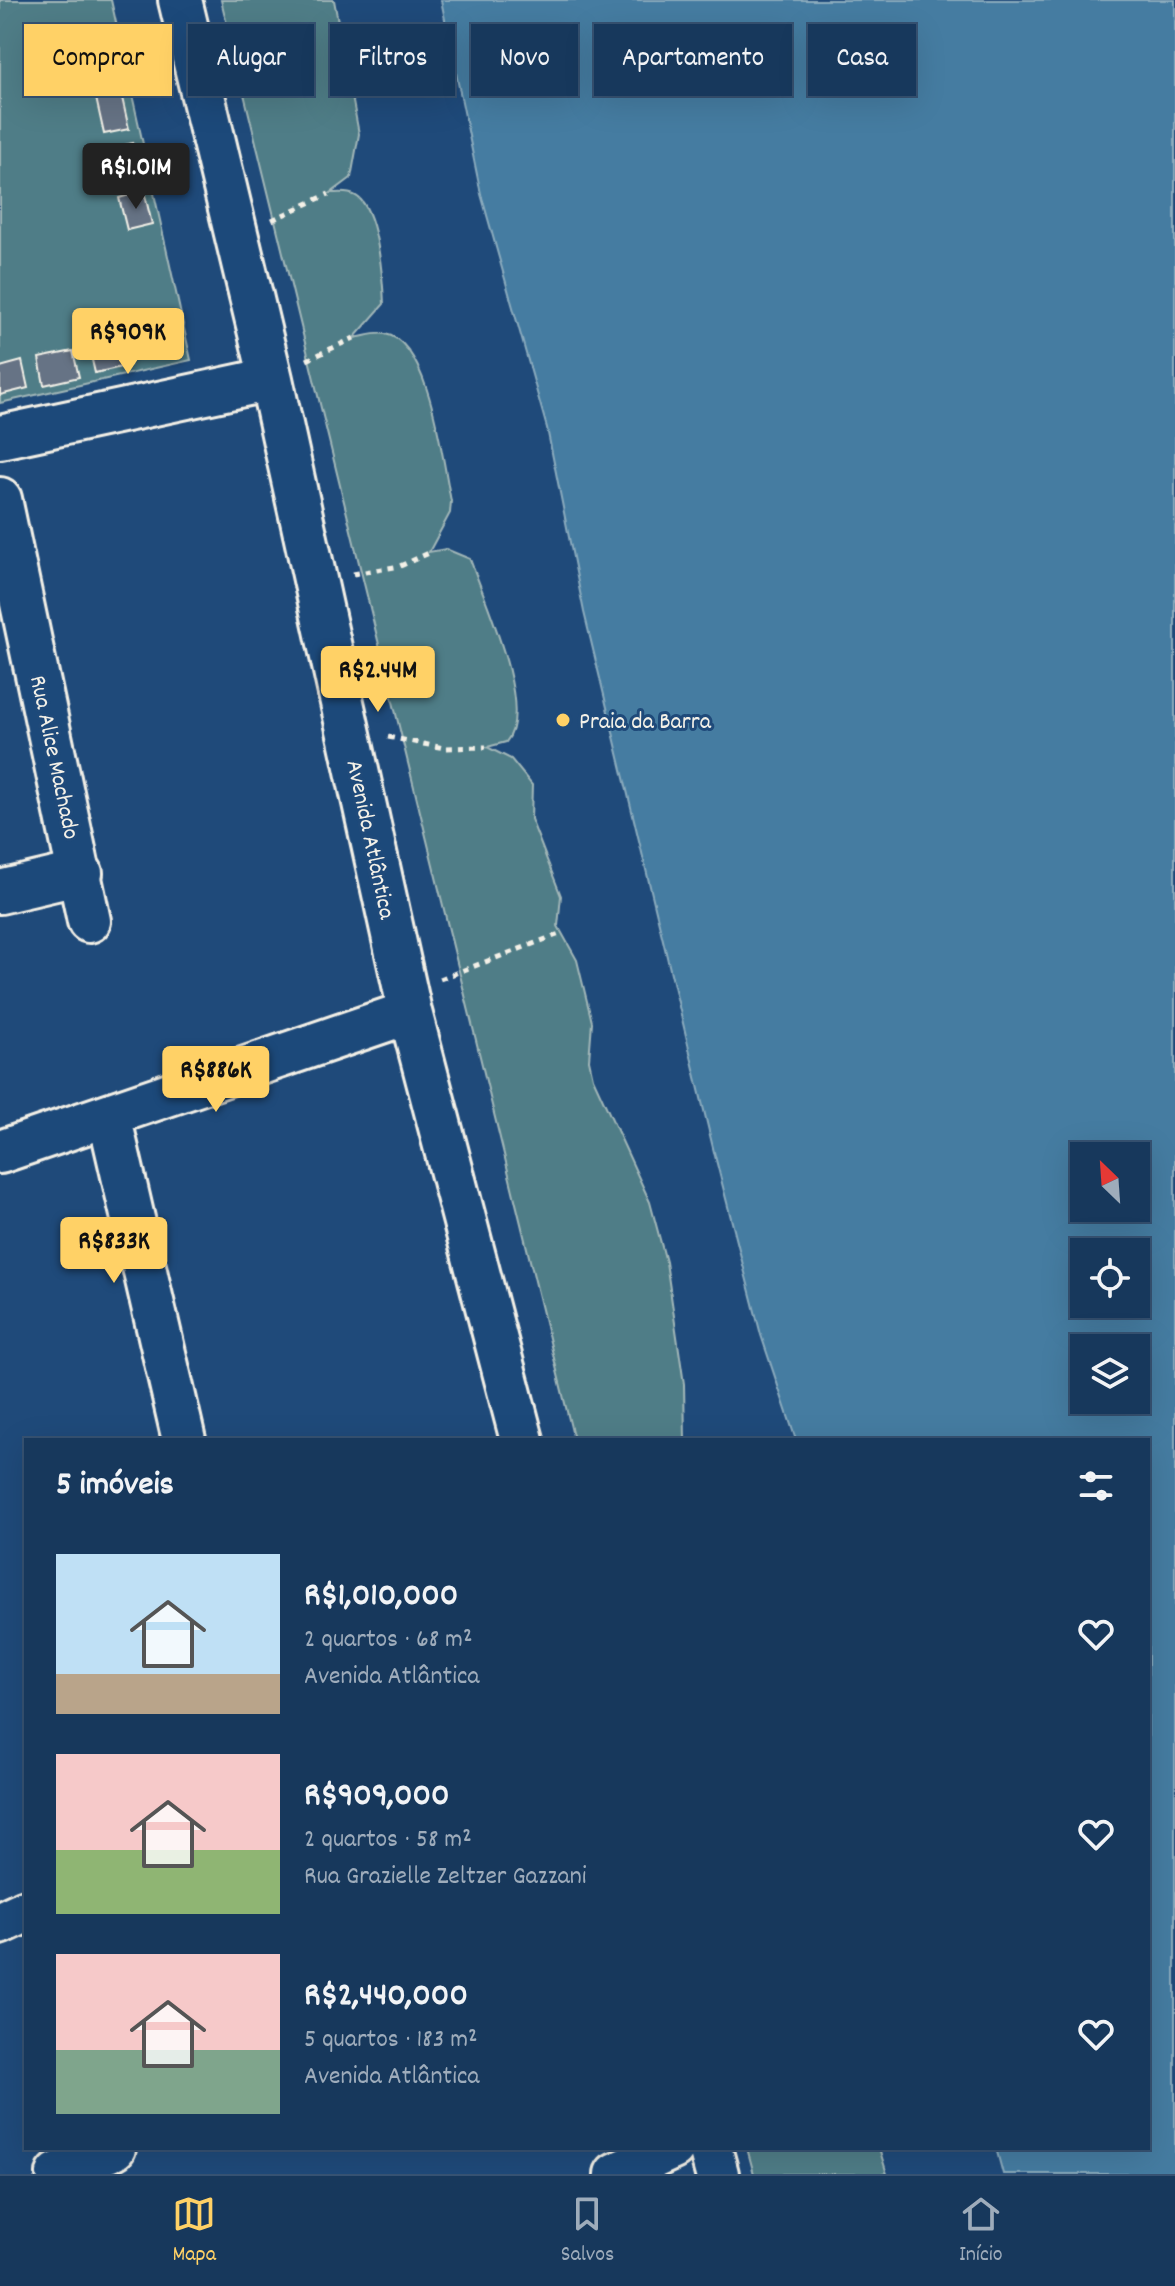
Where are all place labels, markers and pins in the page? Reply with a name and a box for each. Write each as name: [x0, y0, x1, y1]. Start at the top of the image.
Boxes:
pin: R$1.01M: [62, 143, 210, 211]
pin: R$909K: [63, 308, 193, 376]
pin: R$2.44M: [304, 646, 452, 714]
place label: Praia da Barra: [579, 706, 712, 740]
marker: Praia da Barra: [554, 711, 572, 729]
pin: R$886K: [151, 1046, 281, 1114]
pin: R$833K: [49, 1217, 179, 1285]

